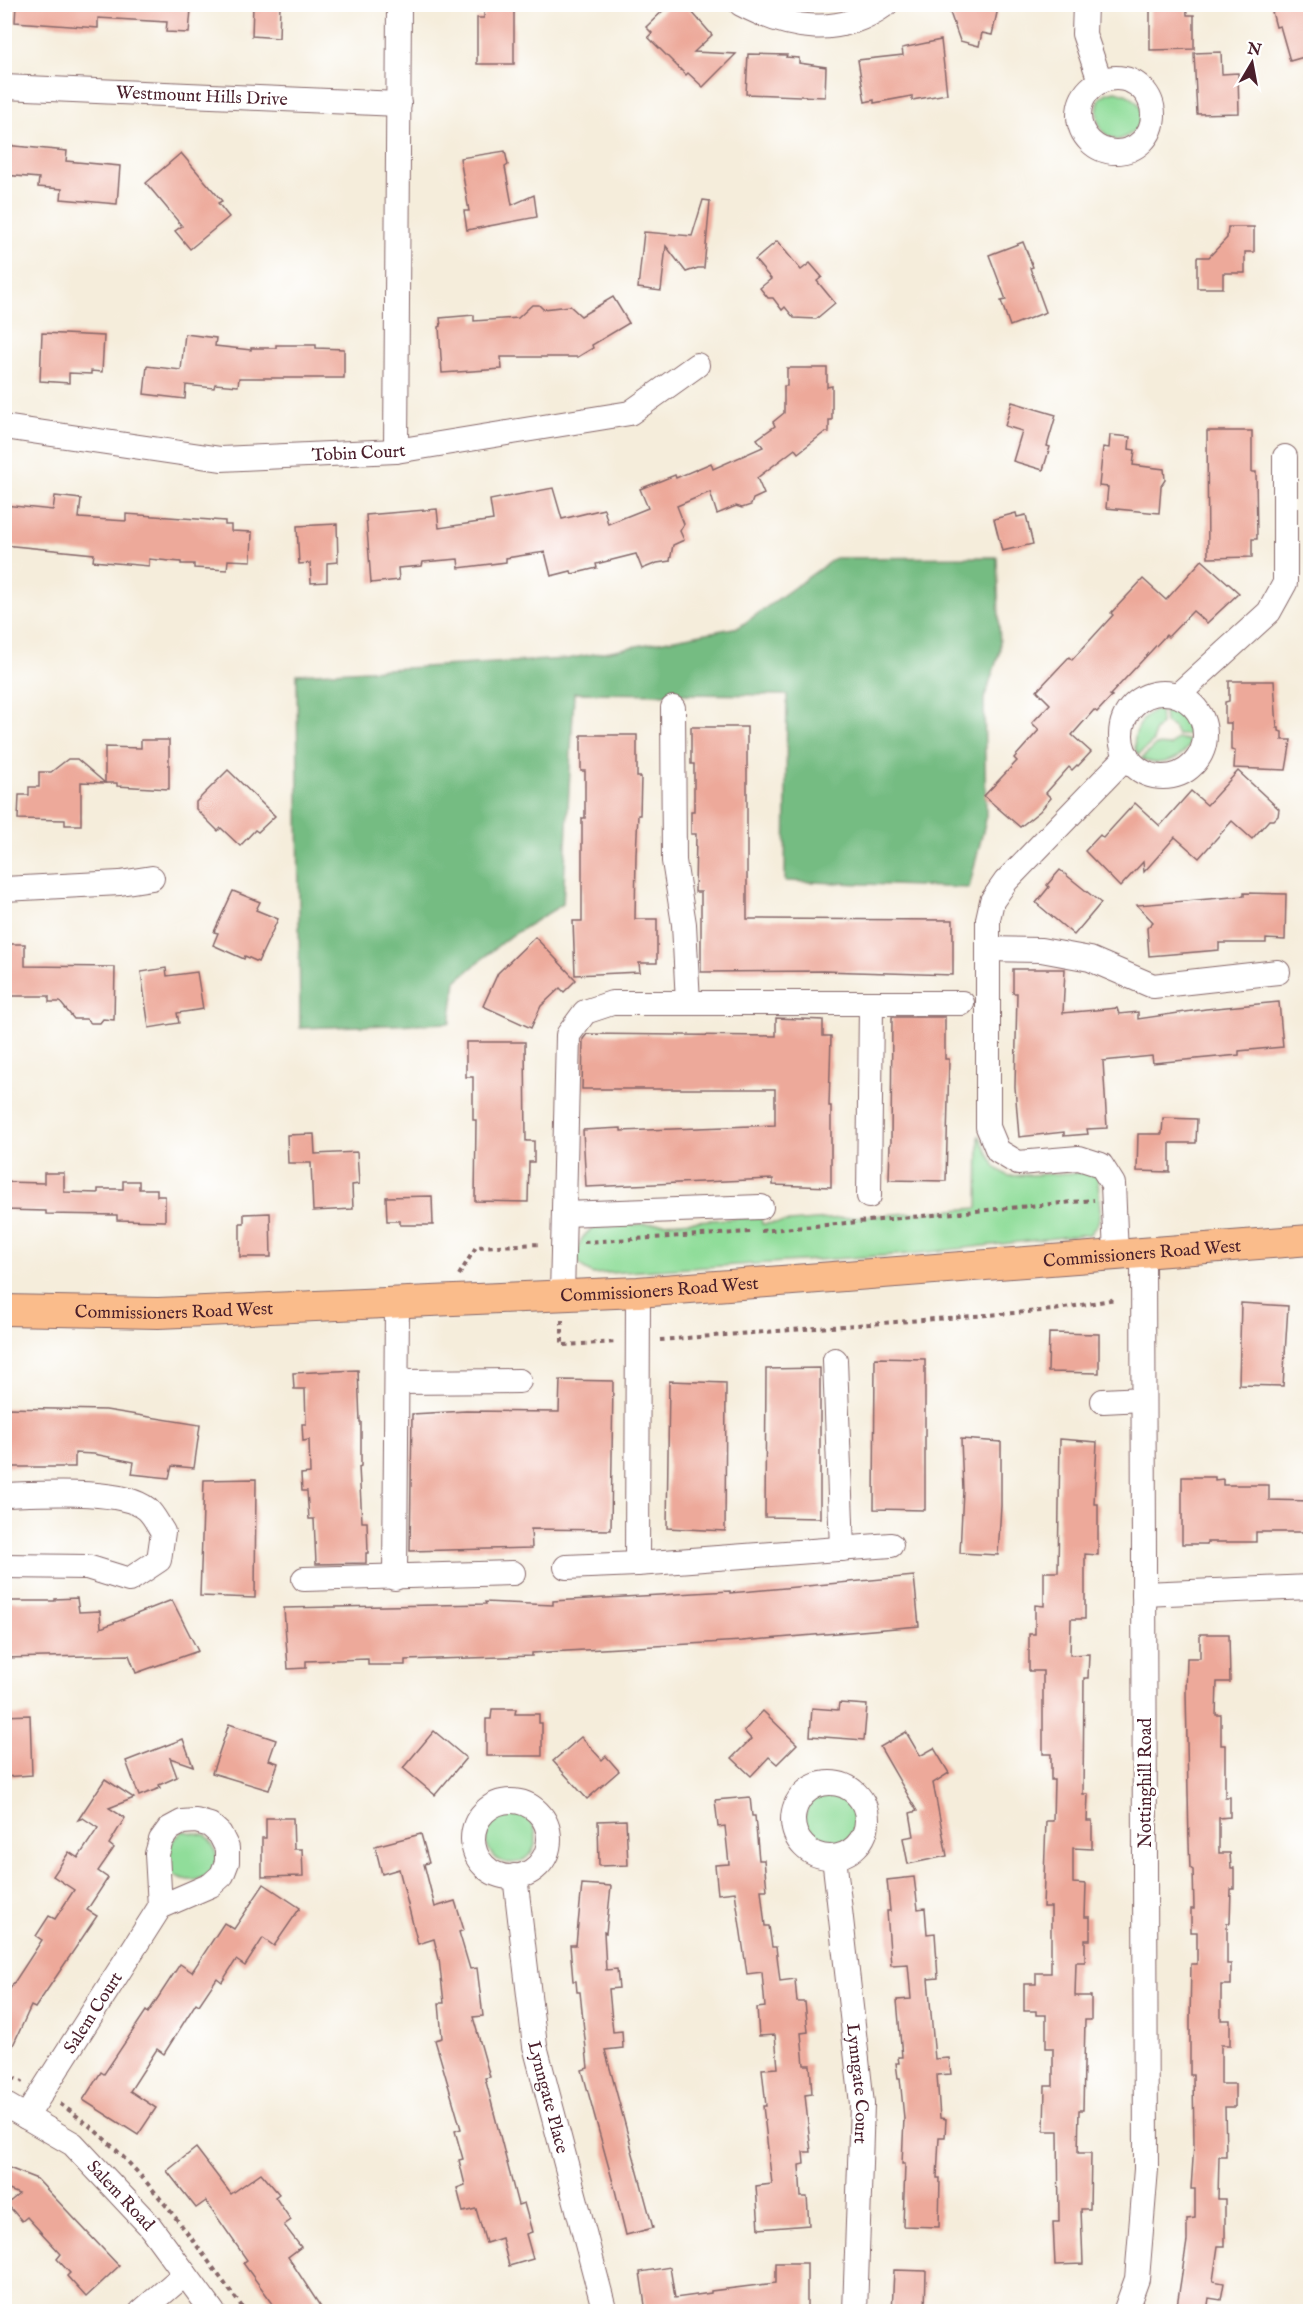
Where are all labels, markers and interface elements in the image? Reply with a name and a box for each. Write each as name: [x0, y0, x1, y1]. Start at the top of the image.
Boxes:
north arrow: [1222, 33, 1282, 93]
text: N: [1245, 39, 1263, 61]
street label: Westmount Hills Drive: [115, 82, 288, 112]
street label: Tobin Court: [311, 440, 407, 468]
street label: Commissioners Road West: [1042, 1235, 1242, 1274]
street label: Commissioners Road West: [560, 1273, 759, 1308]
street label: Commissioners Road West: [74, 1298, 274, 1326]
street label: Nottinghill Road: [1135, 1718, 1158, 1848]
street label: Salem Court: [59, 1968, 129, 2059]
street label: Lynngate Court: [840, 2022, 872, 2144]
street label: Lynngate Place: [521, 2039, 573, 2156]
street label: Salem Road: [81, 2156, 159, 2237]

